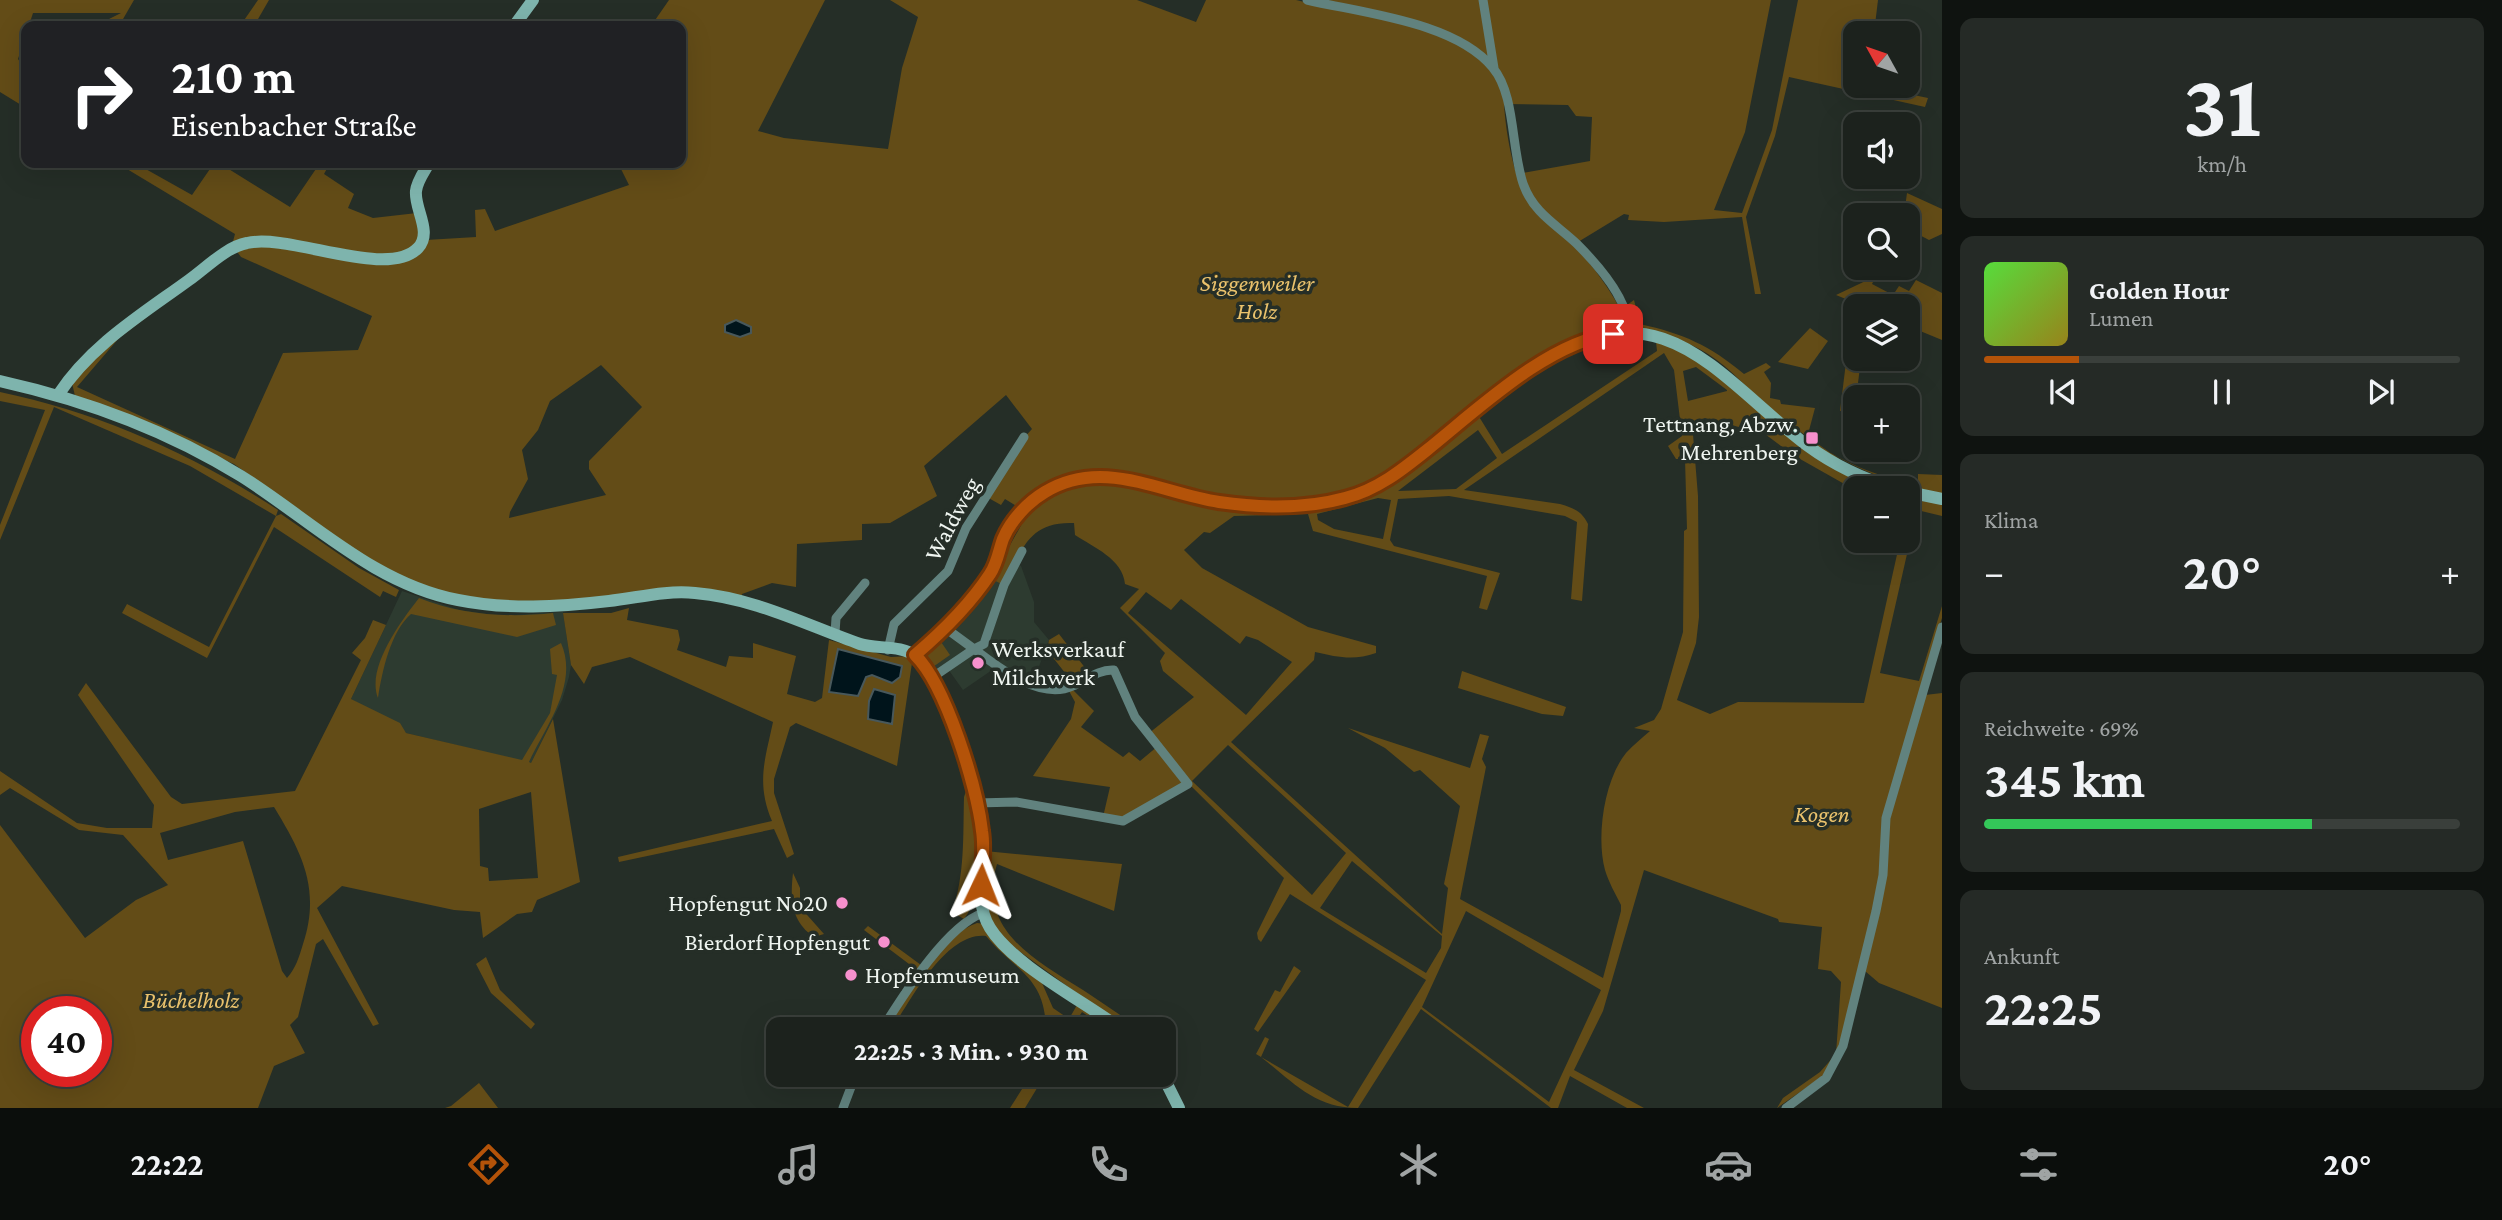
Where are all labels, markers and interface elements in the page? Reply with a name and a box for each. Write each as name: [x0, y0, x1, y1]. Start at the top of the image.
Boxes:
north arrow: [1843, 21, 1920, 98]
map controls: [1843, 21, 1920, 553]
icon: right: [56, 49, 147, 140]
text: 210 m: [171, 49, 295, 104]
text: 31: [2183, 54, 2261, 156]
text: Eisenbacher Straße: [171, 107, 417, 143]
button: sound: [1843, 112, 1920, 189]
text: km/h: [2197, 151, 2247, 177]
button: search: [1843, 203, 1920, 280]
park label: Siggenweiler Holz: [1200, 269, 1315, 324]
text: Golden Hour: [2089, 276, 2230, 305]
button: layers: [1843, 294, 1920, 371]
pin: [1583, 304, 1643, 364]
text: Lumen: [2089, 305, 2153, 331]
icon: arrive: [1594, 315, 1632, 353]
icon: previous: [2044, 373, 2082, 411]
icon: pause: [2203, 373, 2241, 411]
icon: next: [2362, 373, 2400, 411]
button: +: [1843, 385, 1920, 462]
place label: Tettnang, Abzw. Mehrenberg: [1643, 410, 1798, 465]
marker: Tettnang, Abzw. Mehrenberg: [1804, 430, 1820, 446]
street label: Waldweg: [918, 472, 985, 565]
button: −: [1843, 476, 1920, 553]
text: Klima: [1984, 507, 2038, 533]
text: 20°: [2183, 542, 2261, 600]
text: −: [1984, 551, 2004, 593]
text: +: [2440, 551, 2460, 593]
place label: Werksverkauf Milchwerk: [992, 635, 1127, 690]
marker: Werksverkauf Milchwerk: [970, 655, 986, 671]
text: Reichweite · 69%: [1984, 715, 2139, 741]
text: 345 km: [1984, 750, 2145, 808]
park label: Kogen: [1794, 800, 1850, 827]
position arrow: [944, 848, 1018, 922]
place label: Hopfengut No20: [668, 889, 828, 916]
marker: Hopfengut No20: [834, 895, 850, 911]
place label: Bierdorf Hopfengut: [684, 928, 871, 955]
marker: Bierdorf Hopfengut: [876, 934, 892, 950]
text: Ankunft: [1984, 943, 2059, 969]
place label: Hopfenmuseum: [865, 961, 1020, 988]
marker: Hopfenmuseum: [843, 967, 859, 983]
text: 22:25: [1984, 978, 2103, 1036]
park label: Büchelholz: [143, 986, 240, 1013]
speed limit sign: 40: [21, 996, 112, 1087]
text: 22:25 · 3 Min. · 930 m: [854, 1037, 1088, 1066]
icon: directions: [464, 1140, 513, 1189]
icon: music: [774, 1140, 823, 1189]
icon: phone: [1084, 1140, 1133, 1189]
icon: climate: [1394, 1140, 1443, 1189]
icon: car: [1704, 1140, 1753, 1189]
icon: filters: [2014, 1140, 2063, 1189]
text: 22:22: [130, 1146, 204, 1182]
text: 20°: [2323, 1146, 2372, 1182]

